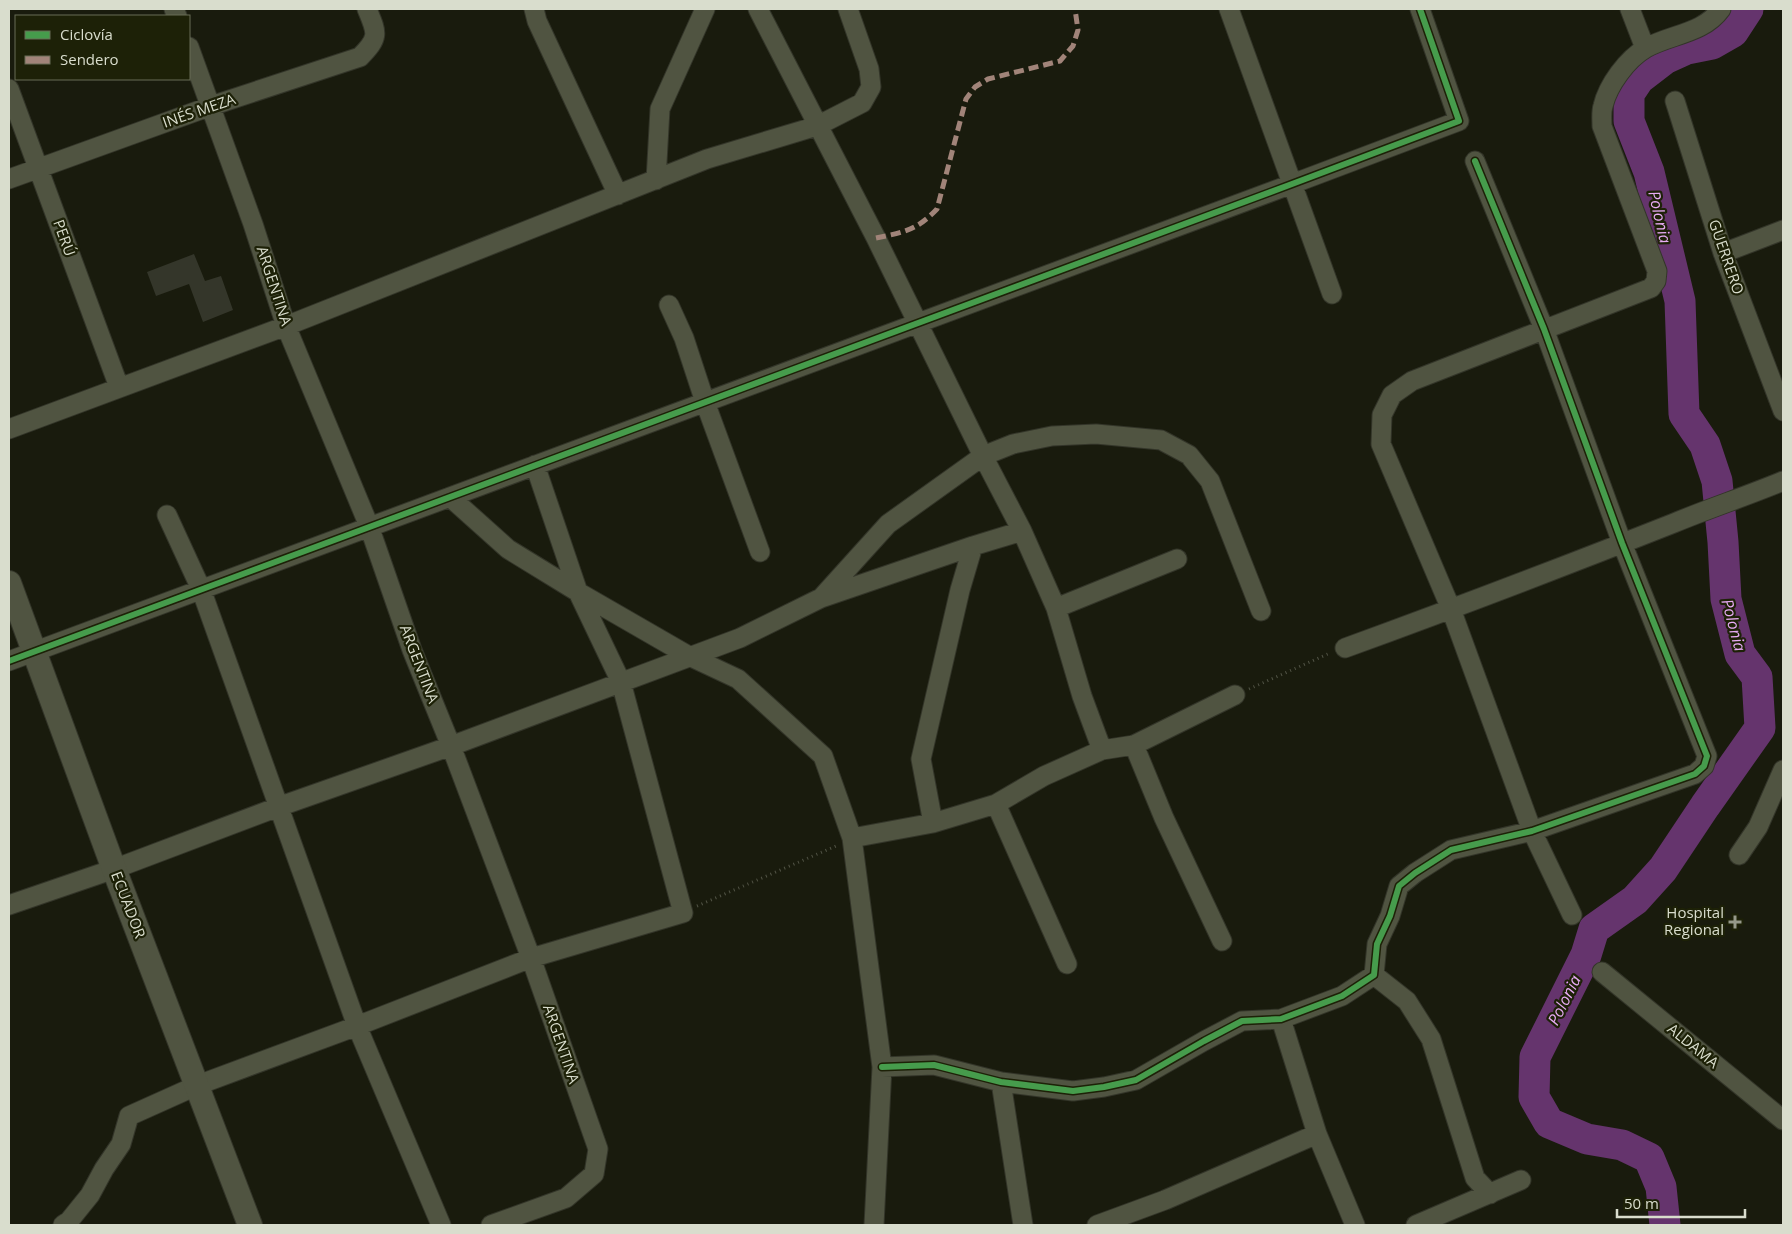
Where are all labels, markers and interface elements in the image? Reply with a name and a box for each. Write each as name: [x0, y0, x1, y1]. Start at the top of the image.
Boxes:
legend: [15, 15, 190, 80]
text: Ciclovía: [60, 24, 113, 44]
text: Sendero: [60, 49, 119, 69]
street label: INÉS MEZA: [160, 88, 238, 132]
water label: Polonia: [1643, 188, 1677, 246]
street label: PERÚ: [49, 217, 81, 259]
street label: GUERRERO: [1705, 217, 1749, 297]
street label: ARGENTINA: [253, 243, 297, 329]
water label: Polonia: [1716, 596, 1752, 654]
street label: ARGENTINA: [396, 622, 444, 706]
street label: ECUADOR: [107, 868, 151, 942]
place label: Hospital Regional: [1664, 902, 1724, 939]
marker: Hospital Regional: [1728, 915, 1742, 929]
water label: Polonia: [1542, 971, 1586, 1029]
street label: ARGENTINA: [539, 1001, 585, 1086]
street label: ALDAMA: [1664, 1018, 1724, 1072]
scale bar: [1617, 1186, 1744, 1218]
text: 50 m: [1624, 1193, 1659, 1213]

